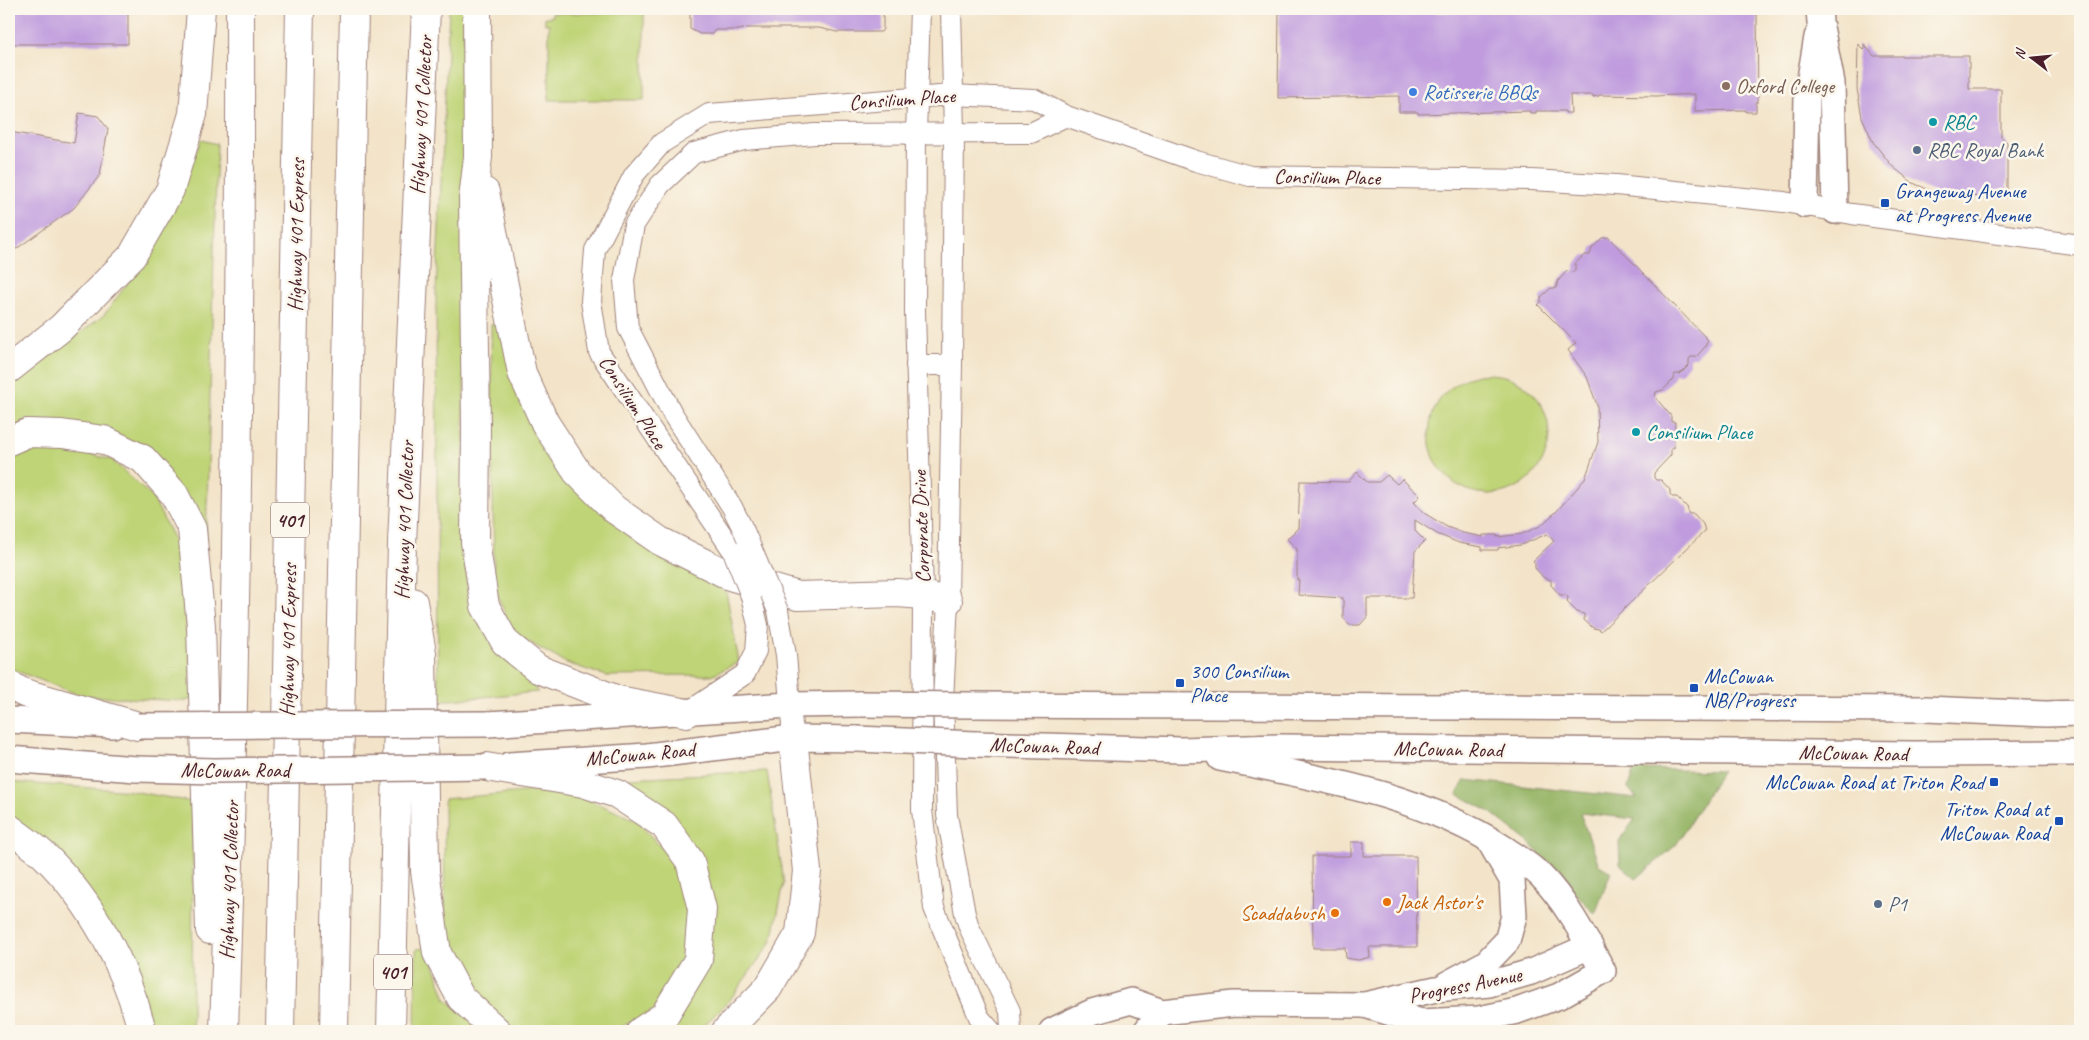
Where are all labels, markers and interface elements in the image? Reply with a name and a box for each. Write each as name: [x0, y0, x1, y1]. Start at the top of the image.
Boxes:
north arrow: [2006, 32, 2056, 82]
street label: Highway 401 Collector: [404, 34, 438, 195]
text: N: [2011, 46, 2030, 61]
place label: Oxford College: [1736, 73, 1836, 99]
place label: Rotisserie BBQs: [1423, 79, 1539, 105]
marker: Oxford College: [1720, 80, 1732, 92]
street label: Consilium Place: [848, 82, 957, 116]
marker: Rotisserie BBQs: [1407, 86, 1419, 98]
place label: RBC: [1943, 109, 1978, 135]
marker: RBC: [1927, 116, 1939, 128]
place label: RBC Royal Bank: [1927, 137, 2045, 163]
marker: RBC Royal Bank: [1911, 144, 1923, 156]
street label: Highway 401 Express: [282, 156, 310, 312]
street label: Consilium Place: [1274, 163, 1382, 191]
place label: Grangeway Avenue at Progress Avenue: [1895, 178, 2032, 228]
marker: Grangeway Avenue at Progress Avenue: [1879, 197, 1891, 209]
street label: Consilium Place: [593, 350, 673, 455]
place label: Consilium Place: [1646, 419, 1753, 445]
marker: Consilium Place: [1630, 426, 1642, 438]
street label: Highway 401 Collector: [388, 439, 420, 600]
street label: Corporate Drive: [906, 469, 936, 584]
road number: 401: [271, 502, 309, 538]
street label: Highway 401 Express: [274, 561, 302, 717]
place label: 300 Consilium Place: [1190, 658, 1291, 708]
place label: McCowan NB/Progress: [1704, 663, 1797, 713]
marker: 300 Consilium Place: [1174, 677, 1186, 689]
marker: McCowan NB/Progress: [1688, 682, 1700, 694]
street label: McCowan Road: [989, 731, 1103, 761]
street label: McCowan Road: [1393, 735, 1506, 763]
street label: McCowan Road: [585, 736, 699, 772]
street label: McCowan Road: [1798, 739, 1911, 767]
street label: McCowan Road: [180, 757, 293, 783]
place label: McCowan Road at Triton Road: [1765, 769, 1987, 795]
marker: McCowan Road at Triton Road: [1988, 776, 2000, 788]
place label: Triton Road at McCowan Road: [1940, 796, 2053, 846]
street label: Highway 401 Collector: [213, 799, 245, 960]
marker: Triton Road at McCowan Road: [2053, 815, 2065, 827]
place label: Jack Astor's: [1396, 889, 1484, 915]
place label: P1: [1888, 891, 1909, 917]
marker: Jack Astor's: [1381, 896, 1393, 908]
marker: P1: [1872, 898, 1884, 910]
place label: Scaddabush: [1240, 900, 1325, 926]
marker: Scaddabush: [1329, 907, 1341, 919]
road number: 401: [374, 954, 412, 990]
street label: Progress Avenue: [1407, 961, 1525, 1009]

